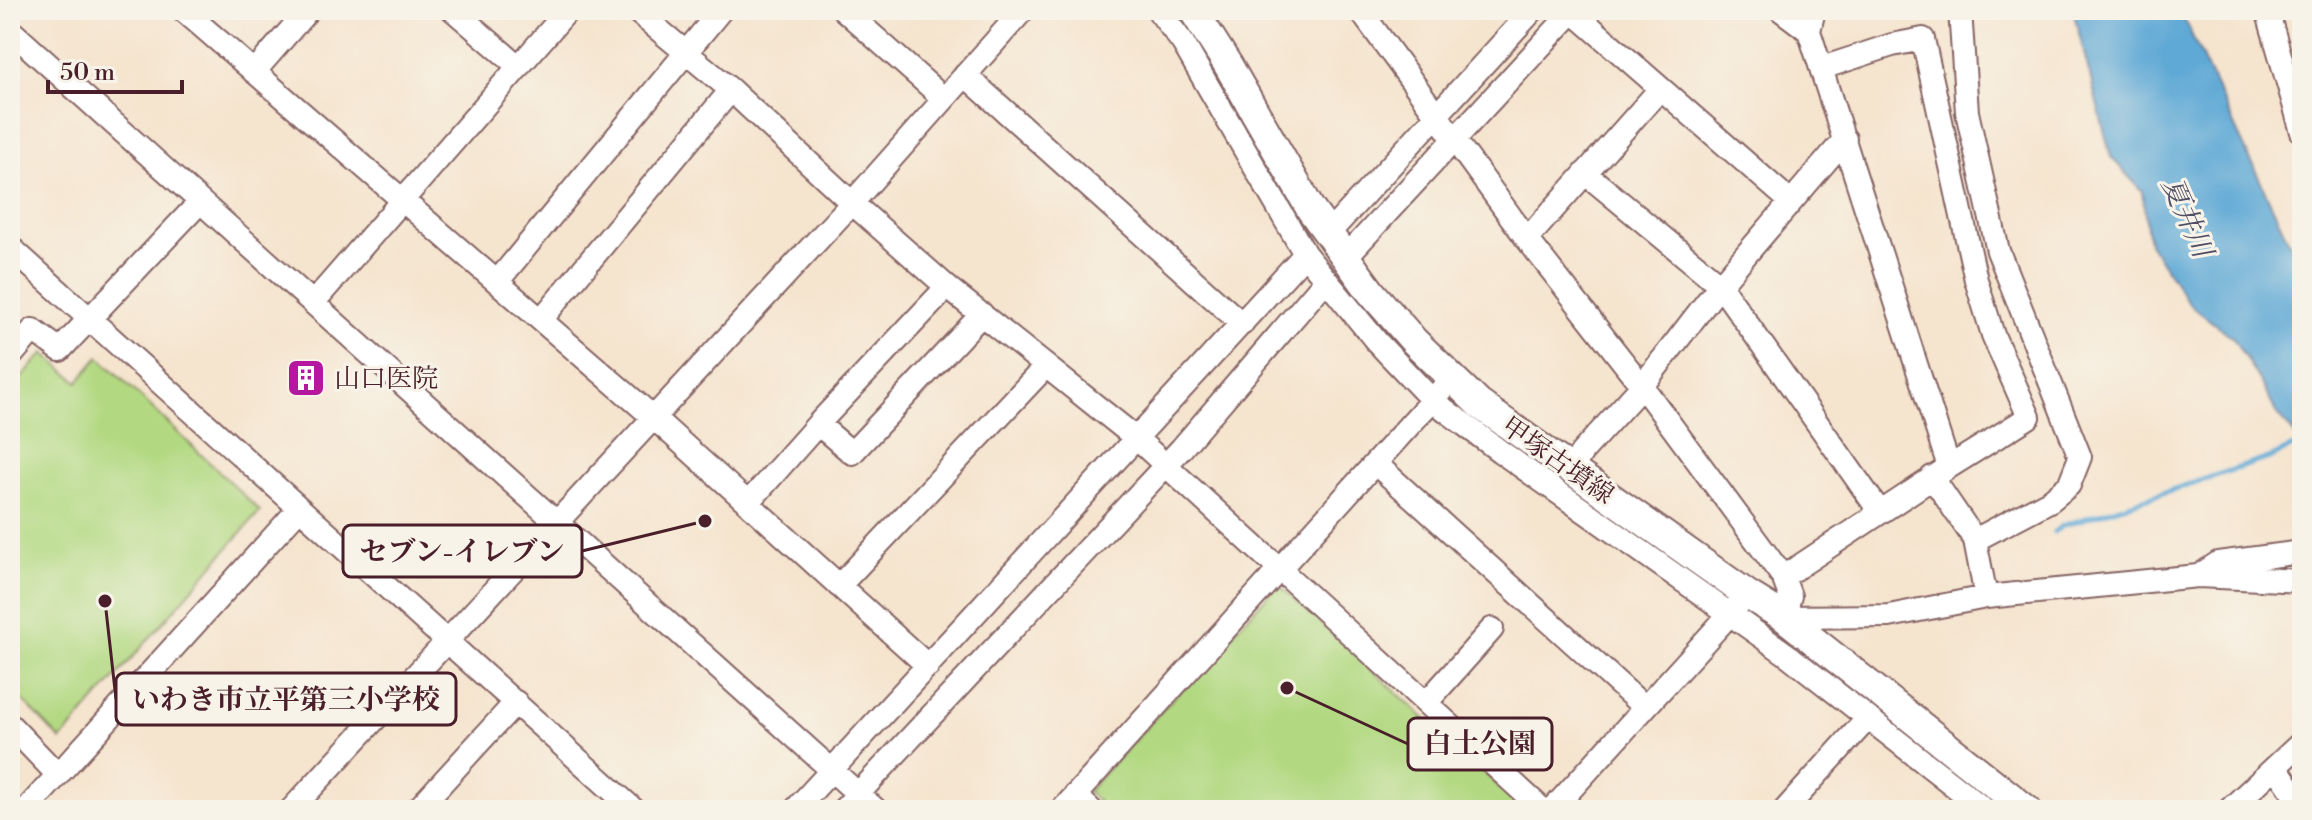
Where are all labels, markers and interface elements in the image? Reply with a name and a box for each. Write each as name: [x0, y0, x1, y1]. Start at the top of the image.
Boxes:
scale bar: [48, 44, 182, 94]
text: 50 m: [60, 58, 115, 88]
water label: 夏井川: [2154, 172, 2221, 266]
building icon: 山口医院: [285, 357, 327, 399]
place label: 山口医院: [334, 363, 438, 395]
street label: 甲塚古墳線: [1495, 410, 1620, 511]
callout: セブン-イレブン: [343, 525, 582, 577]
text: セブン-イレブン: [360, 535, 564, 570]
callout: いわき市立平第三小学校: [116, 673, 456, 725]
text: いわき市立平第三小学校: [132, 683, 440, 718]
callout: 白土公園: [1408, 718, 1552, 770]
text: 白土公園: [1424, 727, 1536, 762]

